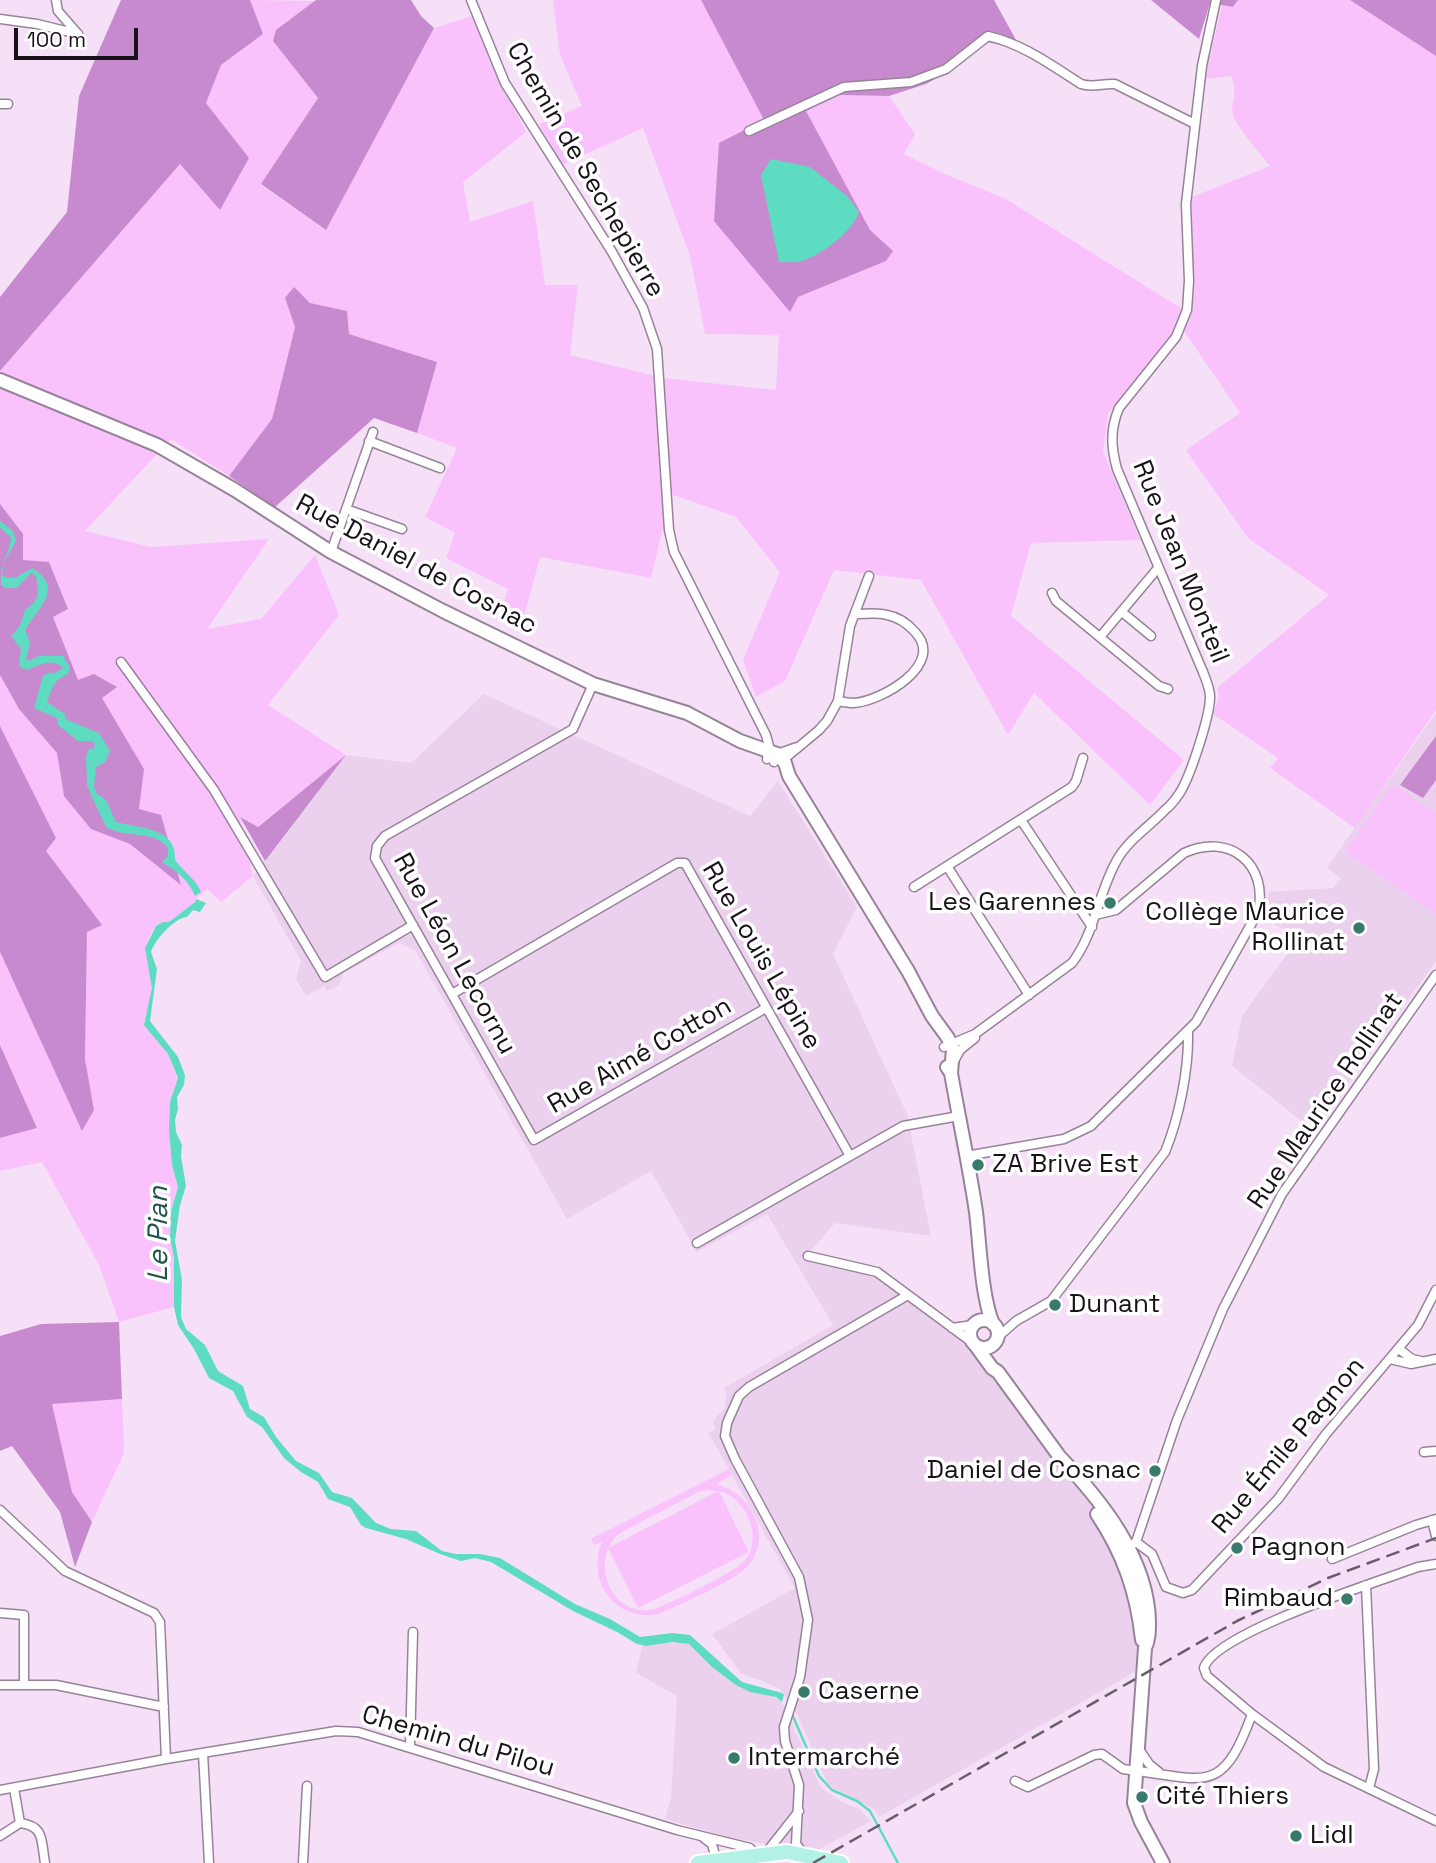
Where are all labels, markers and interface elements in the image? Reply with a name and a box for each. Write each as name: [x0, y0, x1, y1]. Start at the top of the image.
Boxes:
scale bar: [18, 14, 142, 58]
text: 100 m: [27, 26, 86, 53]
street label: Chemin de Sechepierre: [499, 37, 671, 303]
street label: Rue Jean Monteil: [1125, 456, 1235, 668]
street label: Rue Daniel de Cosnac: [290, 488, 542, 642]
street label: Rue Léon Lecornu: [386, 848, 522, 1060]
street label: Rue Louis Lépine: [695, 857, 827, 1055]
place label: Les Garennes: [928, 887, 1096, 919]
marker: Les Garennes: [1102, 895, 1118, 911]
place label: Collège Maurice Rollinat: [1145, 897, 1345, 958]
marker: Collège Maurice Rollinat: [1351, 920, 1367, 936]
street label: Rue Maurice Rollinat: [1242, 987, 1410, 1215]
street label: Rue Aimé Cotton: [543, 991, 737, 1121]
place label: ZA Brive Est: [992, 1149, 1139, 1181]
marker: ZA Brive Est: [970, 1157, 986, 1173]
water label: Le Pian: [142, 1186, 176, 1282]
place label: Dunant: [1069, 1289, 1161, 1321]
marker: Dunant: [1047, 1297, 1063, 1313]
street label: Rue Émile Pagnon: [1206, 1351, 1372, 1541]
place label: Daniel de Cosnac: [927, 1455, 1141, 1487]
marker: Daniel de Cosnac: [1147, 1463, 1163, 1479]
place label: Pagnon: [1251, 1532, 1346, 1564]
marker: Pagnon: [1229, 1540, 1245, 1556]
place label: Rimbaud: [1224, 1583, 1333, 1615]
marker: Rimbaud: [1339, 1591, 1355, 1607]
place label: Caserne: [818, 1676, 920, 1708]
marker: Caserne: [796, 1684, 812, 1700]
street label: Chemin du Pilou: [358, 1700, 558, 1784]
place label: Intermarché: [748, 1742, 900, 1774]
marker: Intermarché: [726, 1750, 742, 1766]
place label: Cité Thiers: [1156, 1781, 1289, 1813]
marker: Cité Thiers: [1134, 1789, 1150, 1805]
place label: Lidl: [1310, 1820, 1354, 1852]
marker: Lidl: [1288, 1828, 1304, 1844]

